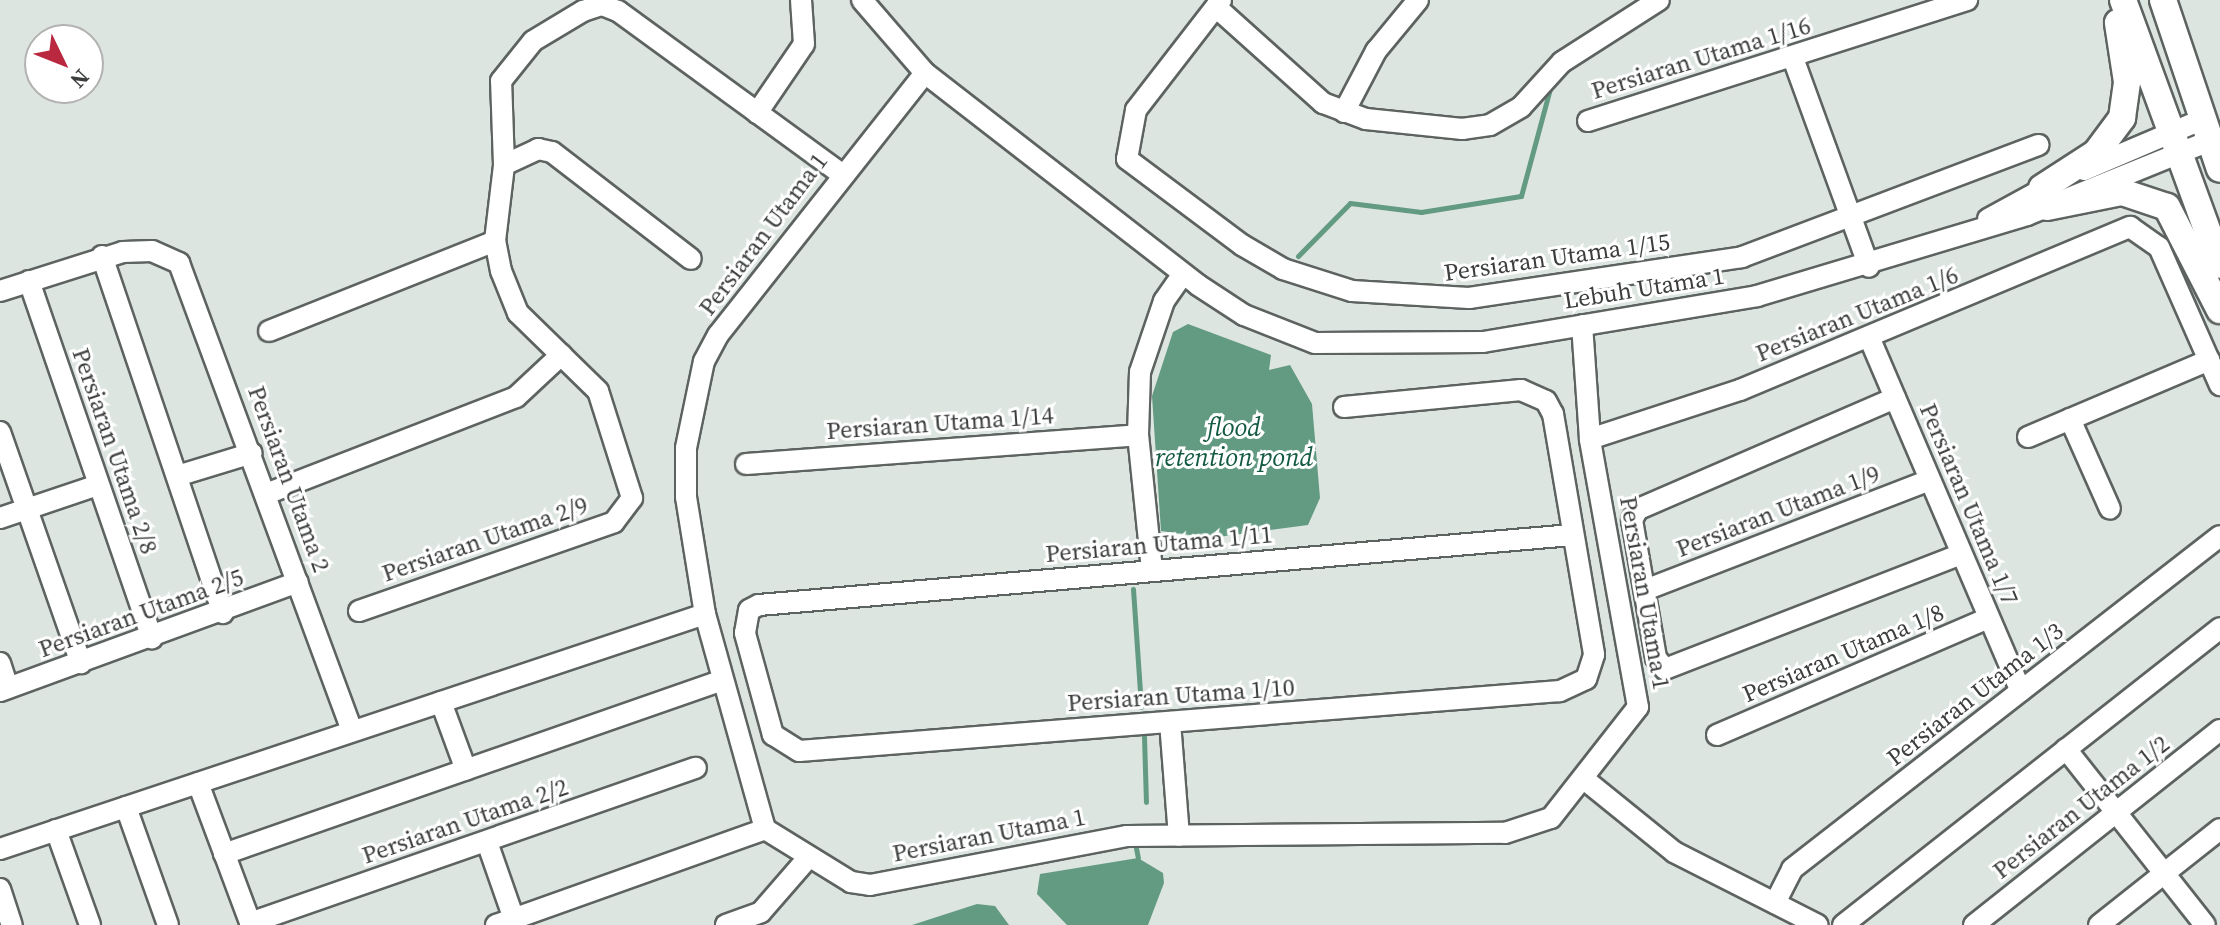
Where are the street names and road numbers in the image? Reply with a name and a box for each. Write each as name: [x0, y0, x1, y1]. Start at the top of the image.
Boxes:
street label: Persiaran Utama 1/16: [1588, 11, 1814, 105]
street label: Persiaran Utama 1: [693, 147, 833, 321]
street label: Persiaran Utama 1/15: [1442, 227, 1672, 287]
street label: Persiaran Utama 1/6: [1752, 260, 1962, 368]
street label: Lebuh Utama 1: [1562, 261, 1726, 315]
street label: Persiaran Utama 2/8: [66, 344, 164, 558]
street label: Persiaran Utama 2: [242, 382, 336, 576]
street label: Persiaran Utama 1/7: [1914, 399, 2024, 609]
street label: Persiaran Utama 1/14: [825, 401, 1055, 445]
street label: Persiaran Utama 1/9: [1672, 459, 1884, 563]
street label: Persiaran Utama 2/9: [378, 490, 592, 588]
street label: Persiaran Utama 1: [1614, 494, 1676, 692]
street label: Persiaran Utama 1/11: [1044, 520, 1274, 568]
street label: Persiaran Utama 2/5: [35, 563, 247, 663]
street label: Persiaran Utama 1/8: [1738, 598, 1948, 708]
street label: Persiaran Utama 1/3: [1881, 616, 2069, 772]
street label: Persiaran Utama 1/10: [1066, 673, 1296, 717]
street label: Persiaran Utama 1/2: [1987, 729, 2175, 885]
street label: Persiaran Utama 2/2: [358, 772, 572, 870]
street label: Persiaran Utama 1: [890, 802, 1088, 868]

